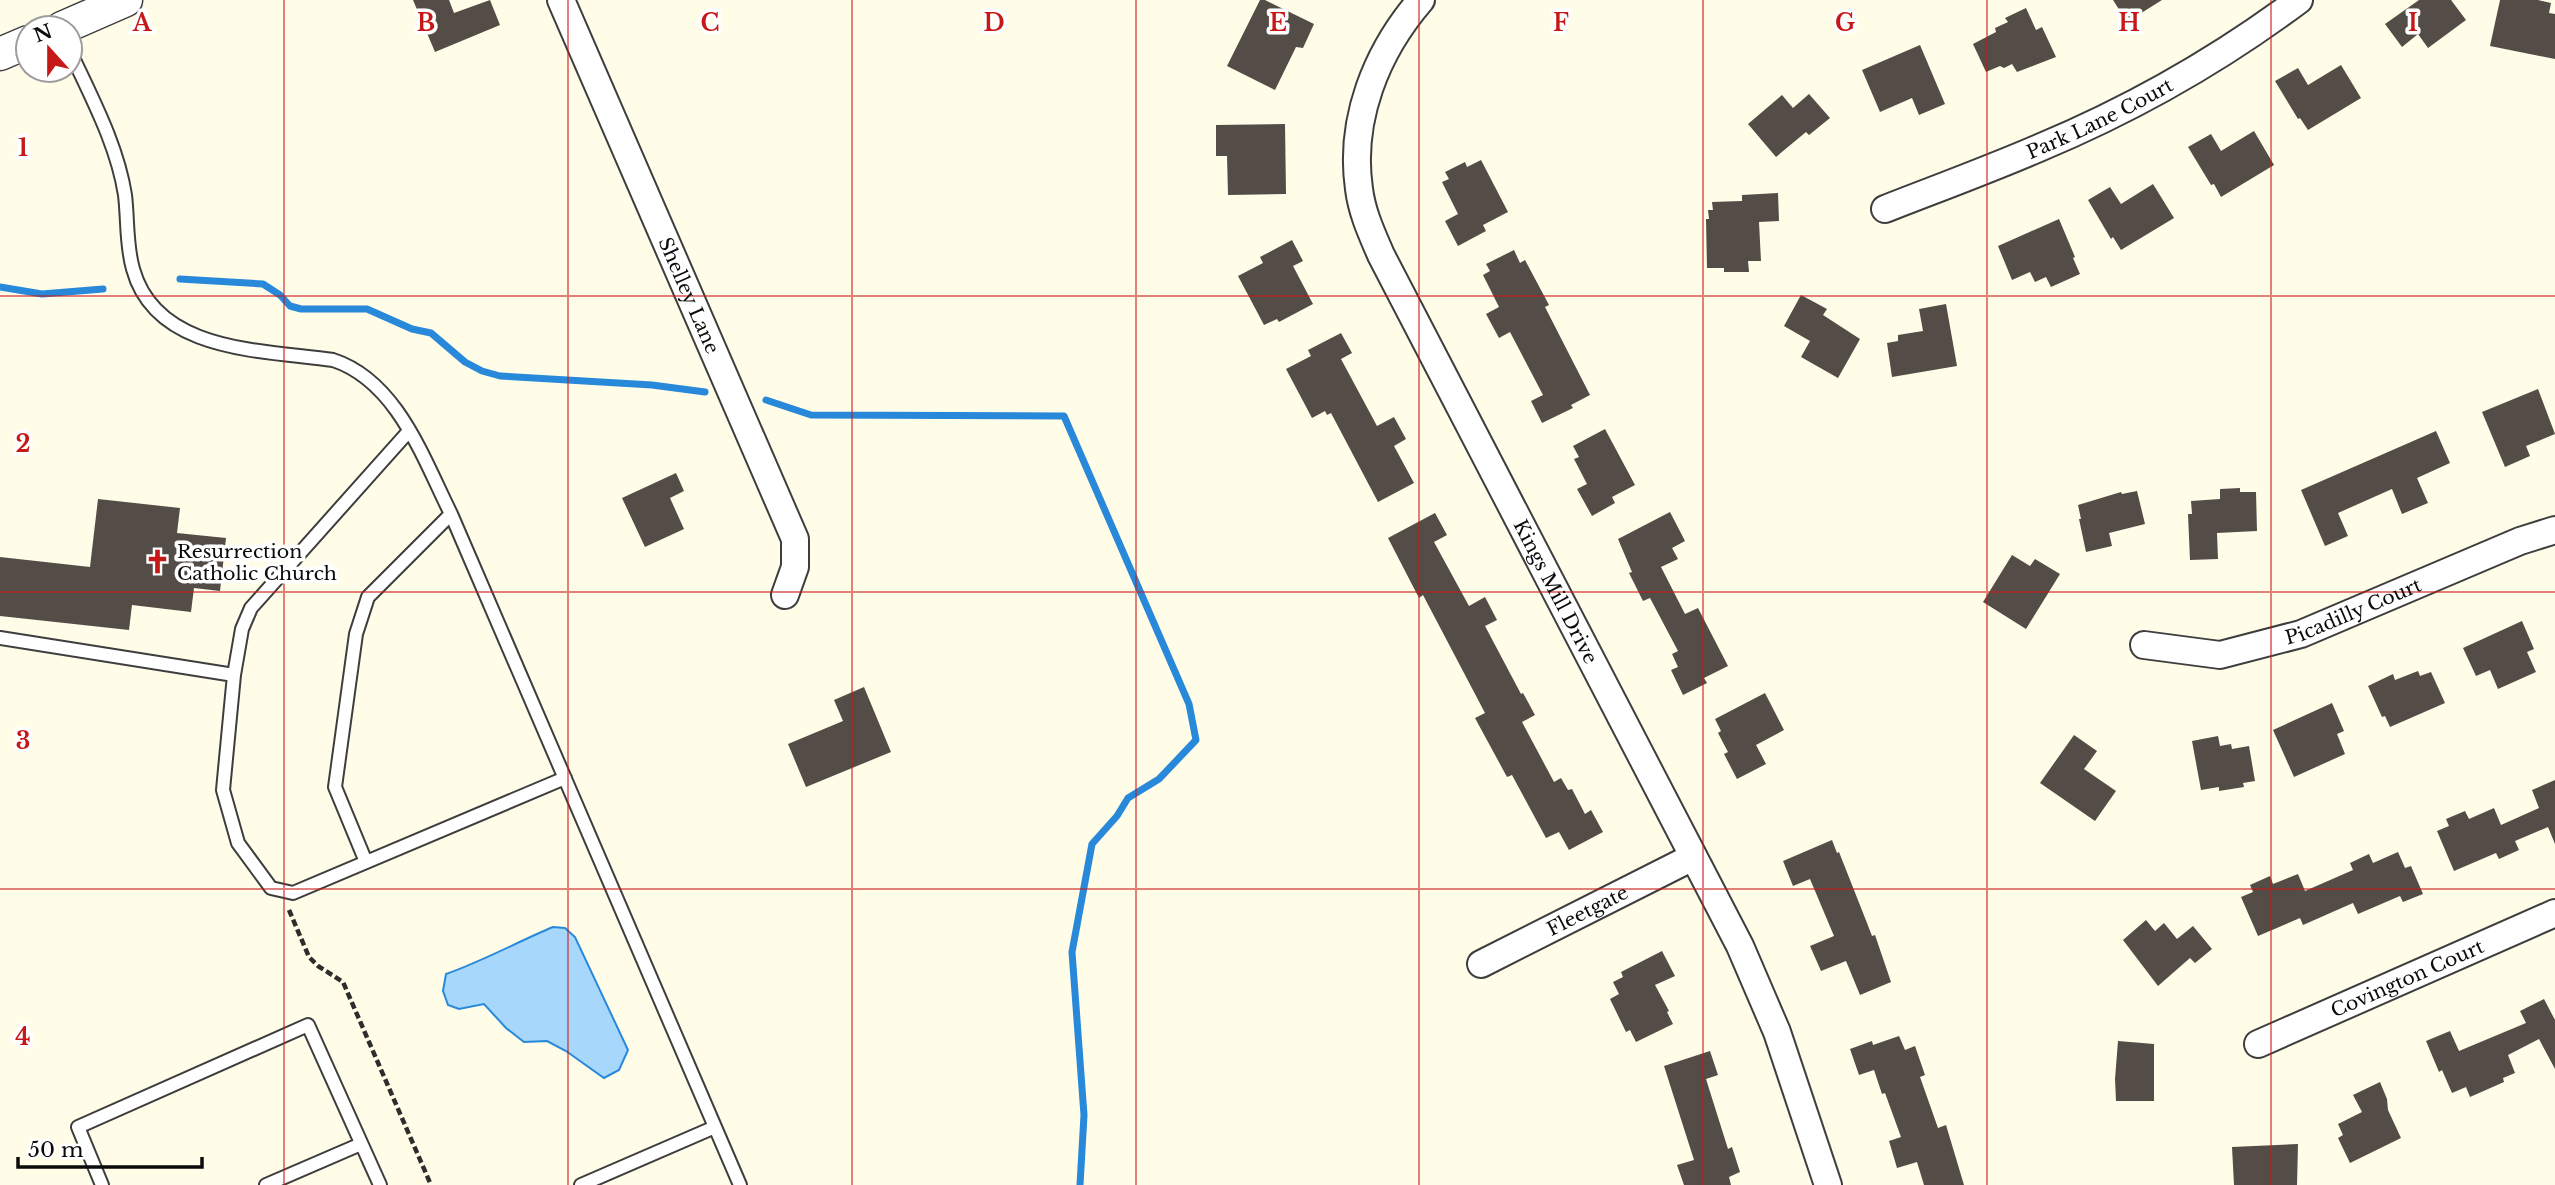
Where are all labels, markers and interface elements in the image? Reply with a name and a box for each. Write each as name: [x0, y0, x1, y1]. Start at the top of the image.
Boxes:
text: A: [132, 9, 153, 37]
text: B: [417, 9, 435, 37]
text: C: [701, 9, 719, 37]
text: D: [983, 9, 1005, 37]
text: E: [1269, 9, 1287, 37]
text: F: [1553, 9, 1569, 37]
text: G: [1835, 9, 1855, 37]
text: H: [2118, 9, 2140, 37]
text: I: [2408, 9, 2418, 37]
north arrow: [14, 14, 84, 84]
text: N: [31, 20, 56, 48]
street label: Park Lane Court: [2023, 73, 2177, 164]
text: 1: [18, 134, 28, 162]
street label: Shelley Lane: [654, 234, 725, 357]
text: 2: [16, 430, 30, 458]
street label: Kings Mill Drive: [1509, 515, 1603, 667]
place label: Resurrection Catholic Church: [177, 540, 337, 585]
church icon: Resurrection Catholic Church: [143, 548, 171, 576]
street label: Picadilly Court: [2283, 573, 2425, 649]
text: 3: [16, 727, 30, 755]
street label: Fleetgate: [1543, 880, 1632, 940]
street label: Covington Court: [2327, 934, 2488, 1022]
text: 4: [15, 1023, 31, 1051]
scale bar: [18, 1126, 201, 1170]
text: 50 m: [28, 1137, 84, 1163]

